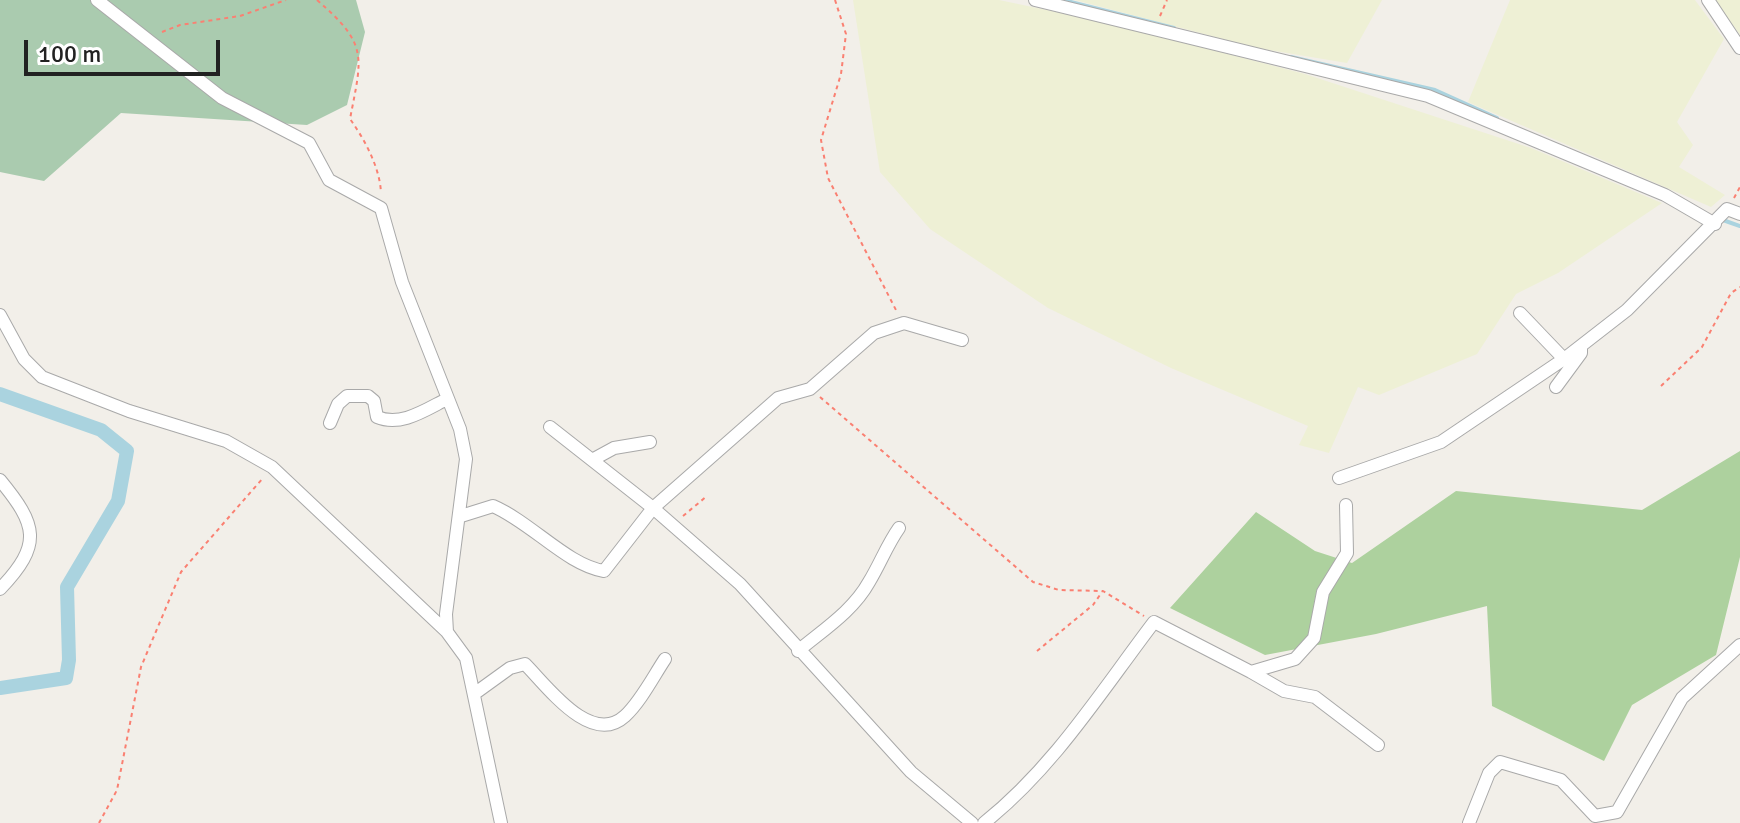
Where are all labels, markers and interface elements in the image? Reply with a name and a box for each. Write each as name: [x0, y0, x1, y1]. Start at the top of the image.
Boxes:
scale bar: [28, 24, 224, 74]
text: 100 m: [38, 39, 101, 69]

